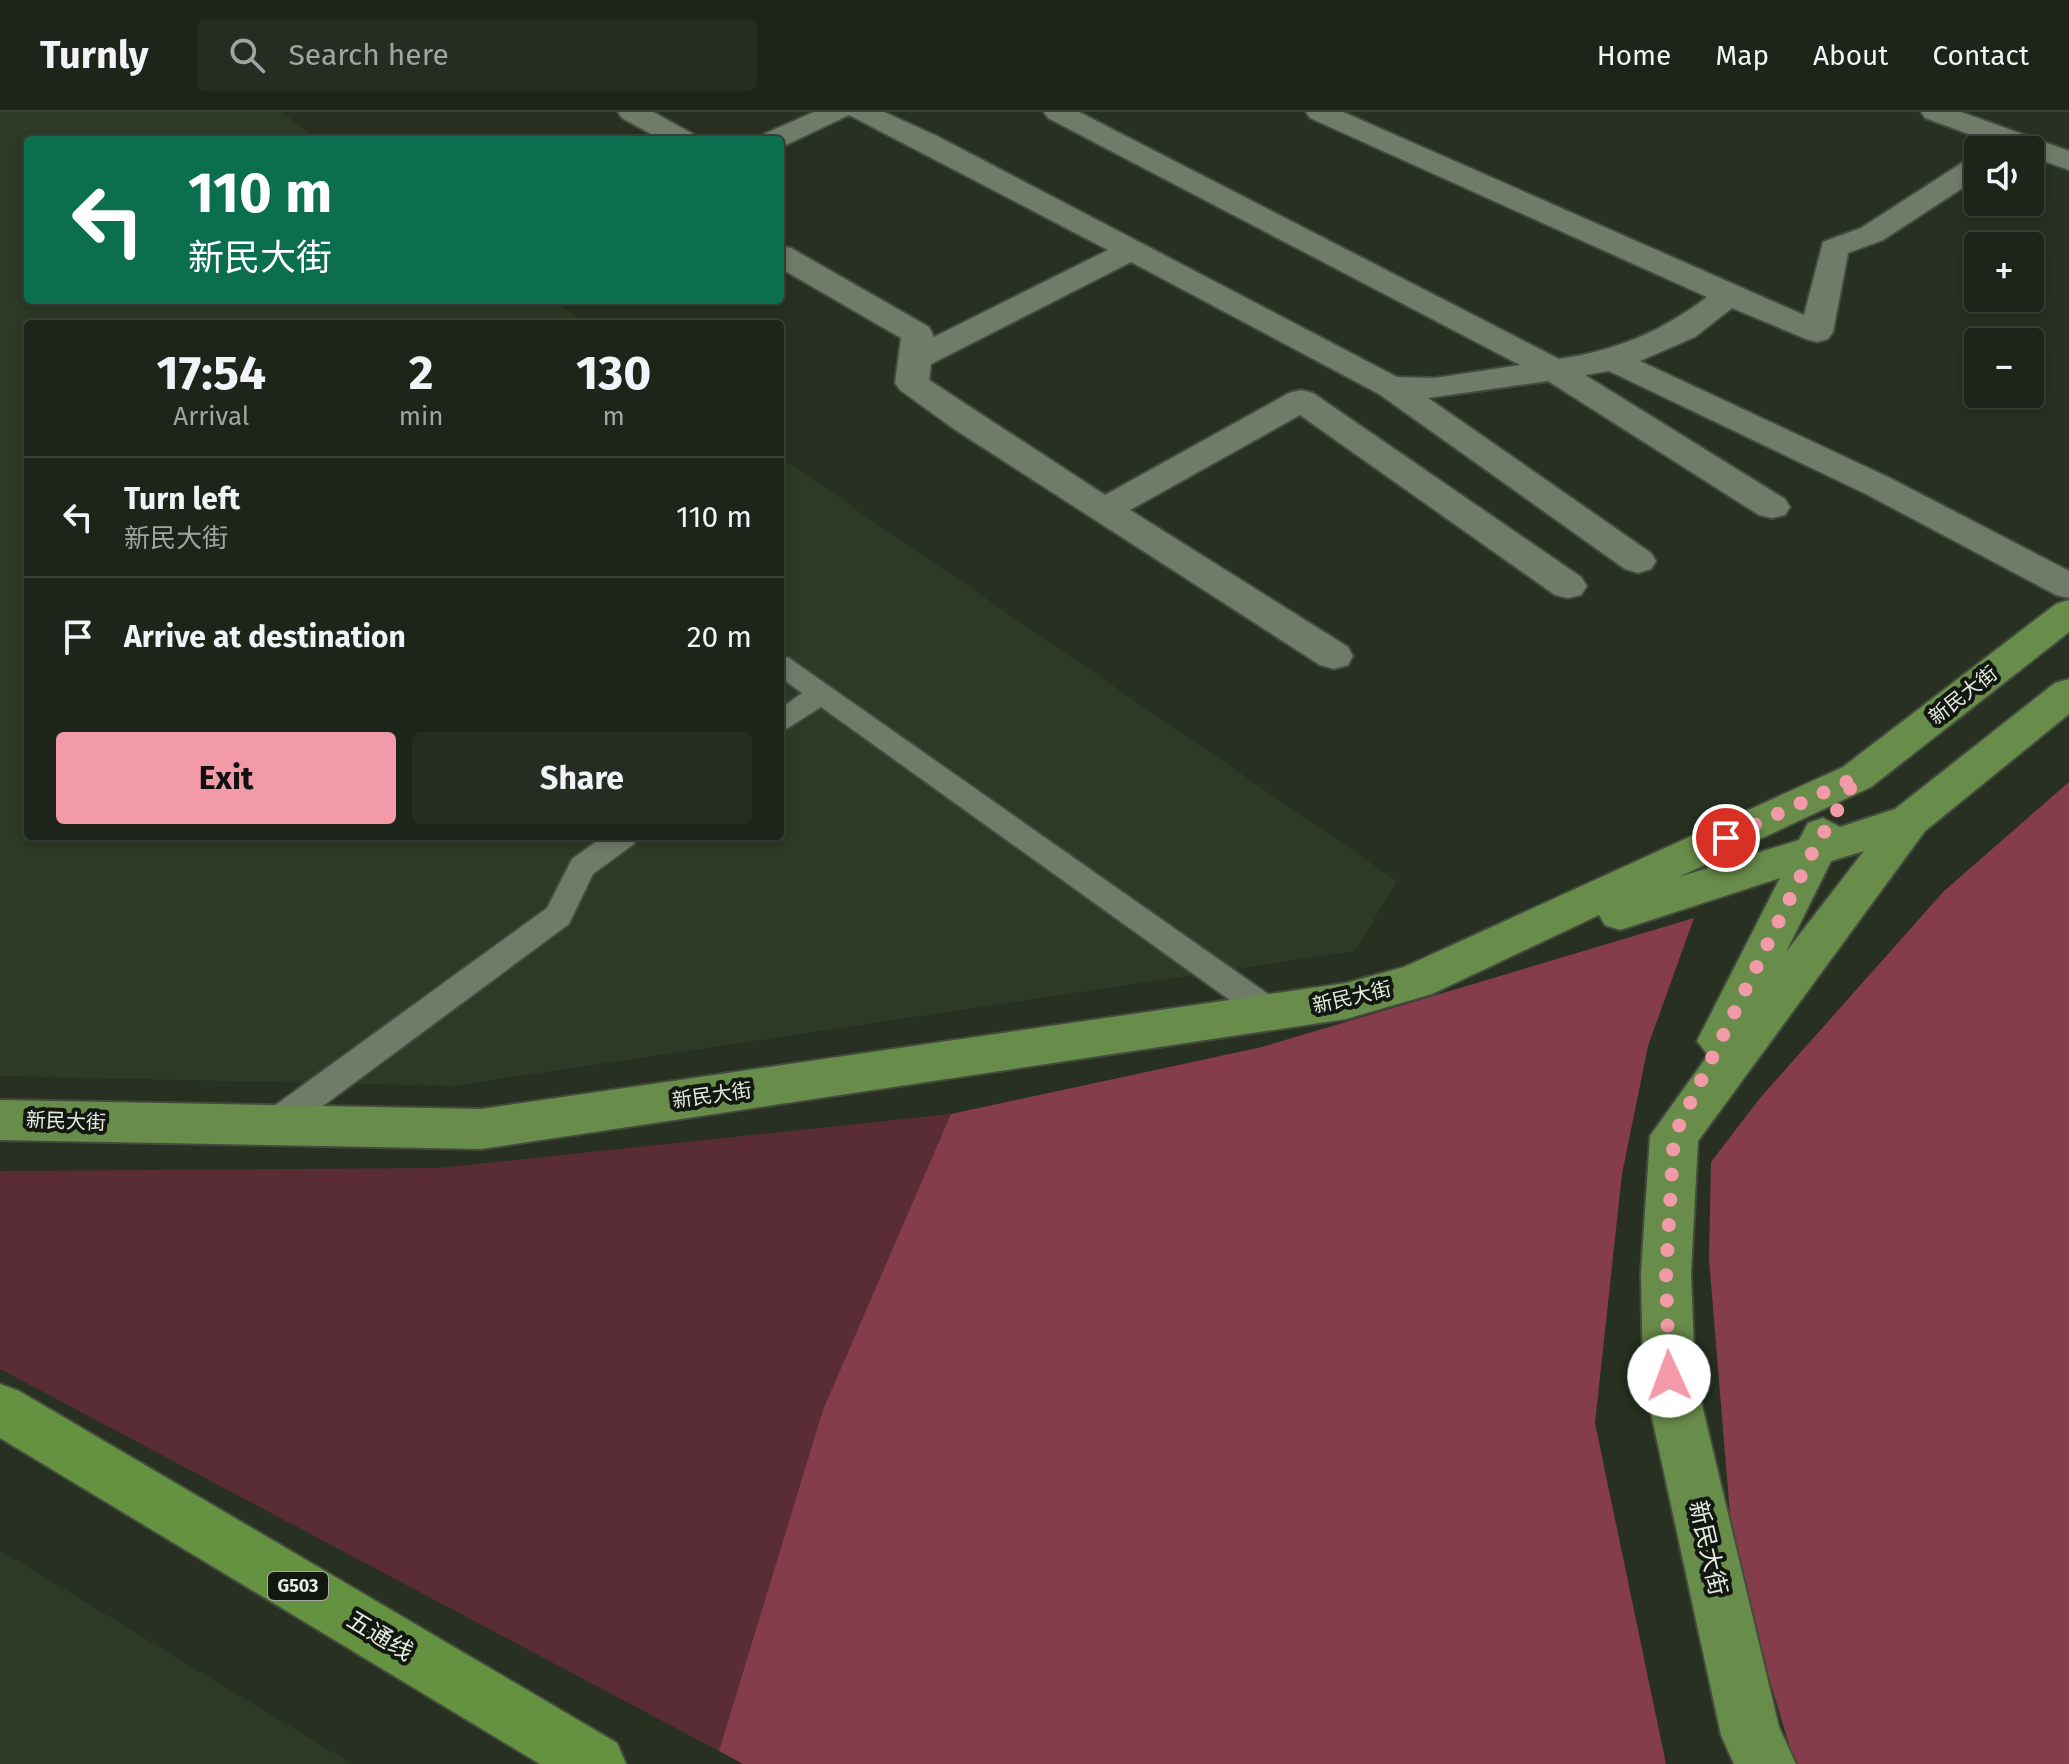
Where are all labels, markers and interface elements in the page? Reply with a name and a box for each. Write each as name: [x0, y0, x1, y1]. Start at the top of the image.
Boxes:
search box: [197, 19, 757, 91]
text: Turnly: [40, 32, 149, 78]
icon: search: [225, 33, 269, 77]
text: Search here: [289, 37, 449, 73]
text: Home: [1597, 39, 1671, 72]
text: Map: [1715, 39, 1769, 72]
text: About: [1813, 39, 1888, 72]
text: Contact: [1932, 39, 2029, 72]
map controls: [1964, 136, 2044, 408]
button: sound: [1964, 136, 2044, 216]
text: 110 m: [188, 160, 332, 227]
icon: left: [56, 168, 160, 272]
button: +: [1964, 232, 2044, 312]
text: 新民大街: [188, 236, 332, 280]
button: −: [1964, 328, 2044, 408]
text: 17:54: [157, 344, 266, 402]
text: 2: [409, 344, 434, 402]
text: 130: [576, 344, 651, 402]
text: Arrival: [173, 401, 249, 432]
text: min: [399, 401, 444, 432]
text: m: [603, 401, 625, 432]
text: Turn left: [124, 481, 240, 517]
icon: left: [56, 495, 100, 539]
text: 110 m: [676, 499, 752, 535]
text: 新民大街: [124, 523, 228, 554]
icon: arrive: [56, 615, 100, 659]
text: Arrive at destination: [124, 619, 406, 655]
text: 20 m: [687, 619, 752, 655]
street label: 新民大街: [1924, 661, 2002, 729]
button: Exit: [56, 732, 396, 824]
button: Share: [412, 732, 752, 824]
pin: [1692, 804, 1760, 872]
icon: arrive: [1704, 816, 1748, 860]
street label: 新民大街: [1310, 976, 1394, 1018]
street label: 新民大街: [671, 1078, 753, 1112]
street label: 新民大街: [26, 1108, 106, 1134]
position arrow: [1627, 1334, 1711, 1418]
street label: 新民大街: [1684, 1498, 1732, 1598]
road number: G503: [268, 1572, 328, 1600]
street label: 五通线: [342, 1605, 418, 1667]

